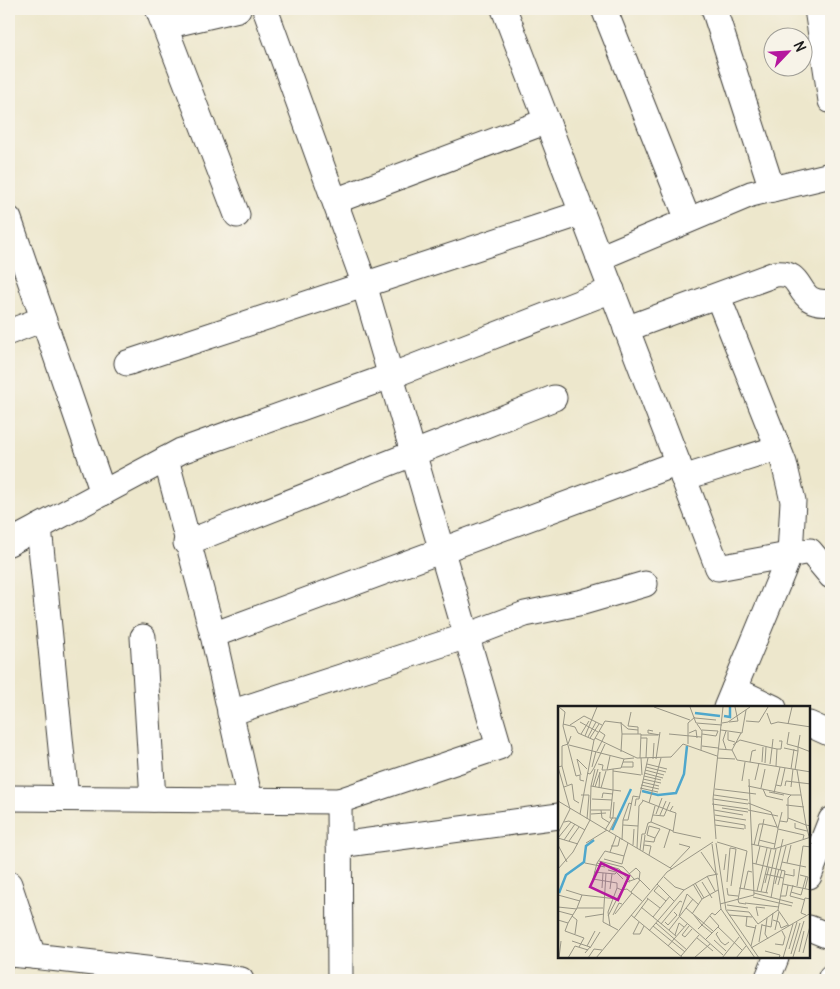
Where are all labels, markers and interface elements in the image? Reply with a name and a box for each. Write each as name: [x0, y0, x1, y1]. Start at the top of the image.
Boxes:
north arrow: [762, 28, 812, 78]
text: N: [790, 38, 810, 55]
inset map: [558, 706, 810, 959]

